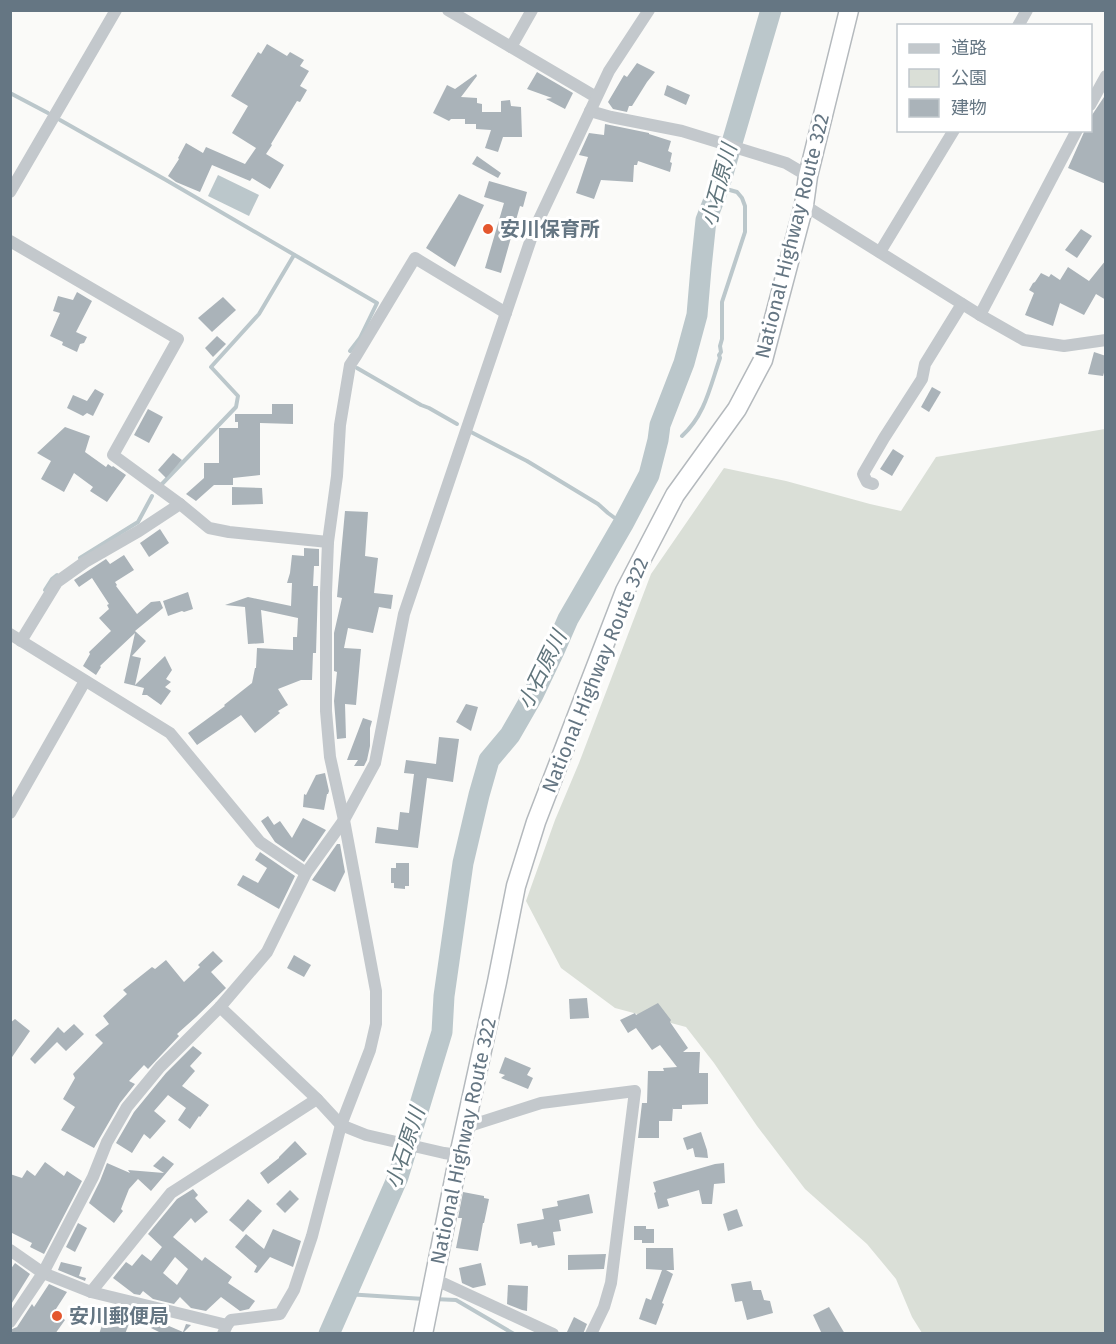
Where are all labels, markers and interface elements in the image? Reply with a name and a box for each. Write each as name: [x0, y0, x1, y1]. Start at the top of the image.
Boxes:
legend: [897, 24, 1092, 132]
text: 道路: [951, 37, 987, 59]
text: 公園: [951, 67, 987, 89]
text: 建物: [951, 97, 987, 119]
street label: National Highway Route 322: [750, 111, 834, 361]
water label: 小石原川: [696, 139, 743, 229]
place label: 安川保育所: [500, 217, 600, 241]
marker: 安川保育所: [481, 222, 495, 236]
street label: National Highway Route 322: [537, 554, 653, 796]
water label: 小石原川: [512, 625, 573, 713]
street label: National Highway Route 322: [425, 1015, 501, 1267]
water label: 小石原川: [380, 1102, 431, 1192]
place label: 安川郵便局: [69, 1304, 169, 1328]
marker: 安川郵便局: [50, 1309, 64, 1323]

